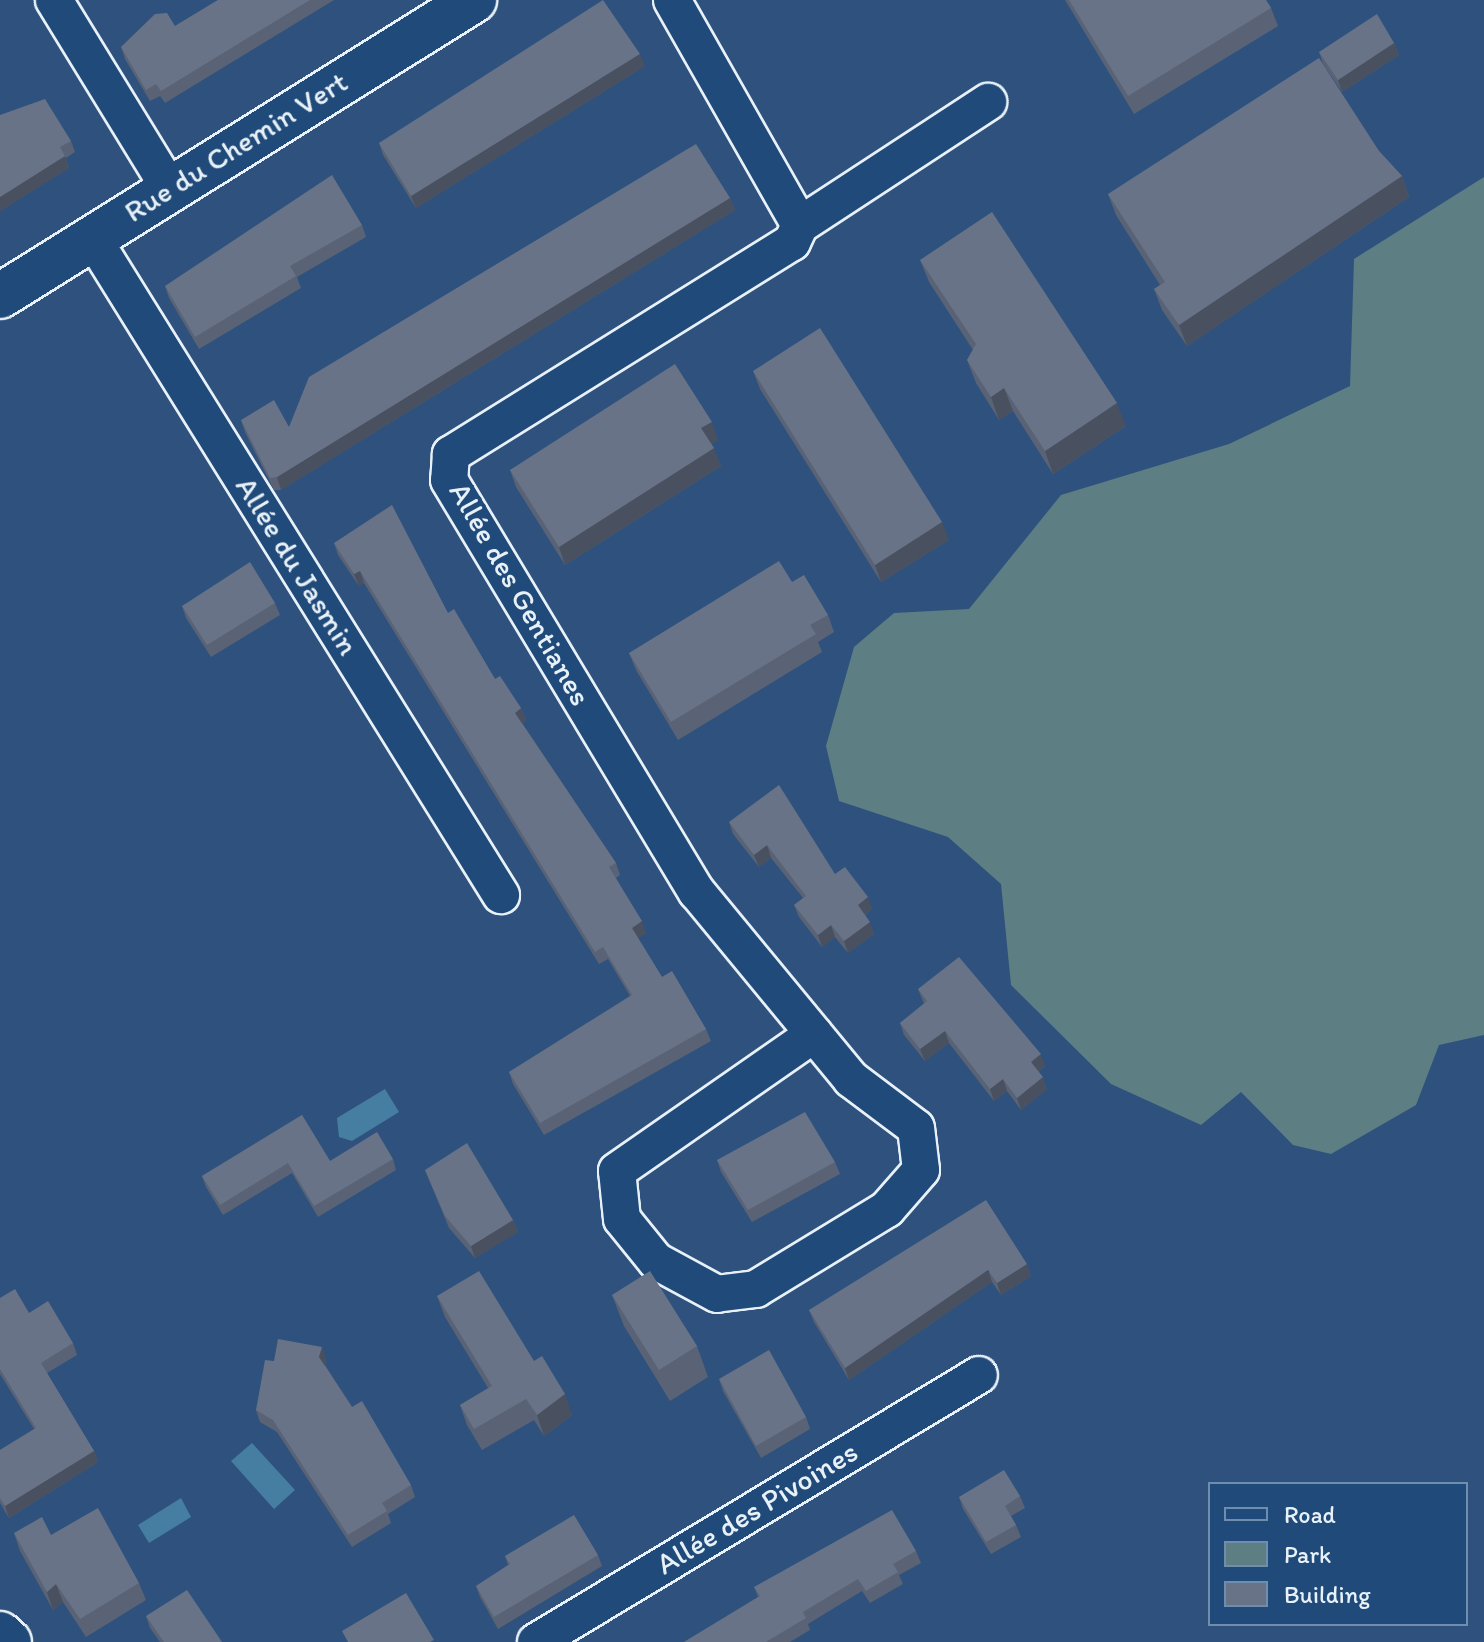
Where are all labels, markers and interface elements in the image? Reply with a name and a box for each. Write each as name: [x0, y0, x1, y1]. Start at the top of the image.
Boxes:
street label: Rue du Chemin Vert: [118, 64, 354, 230]
street label: Allée du Jasmin: [228, 470, 366, 662]
street label: Allée des Gentianes: [441, 475, 599, 713]
street label: Allée des Pivoines: [650, 1434, 864, 1582]
legend: [1208, 1482, 1468, 1626]
text: Road: [1284, 1500, 1336, 1529]
text: Park: [1284, 1540, 1331, 1569]
text: Building: [1284, 1580, 1371, 1609]

